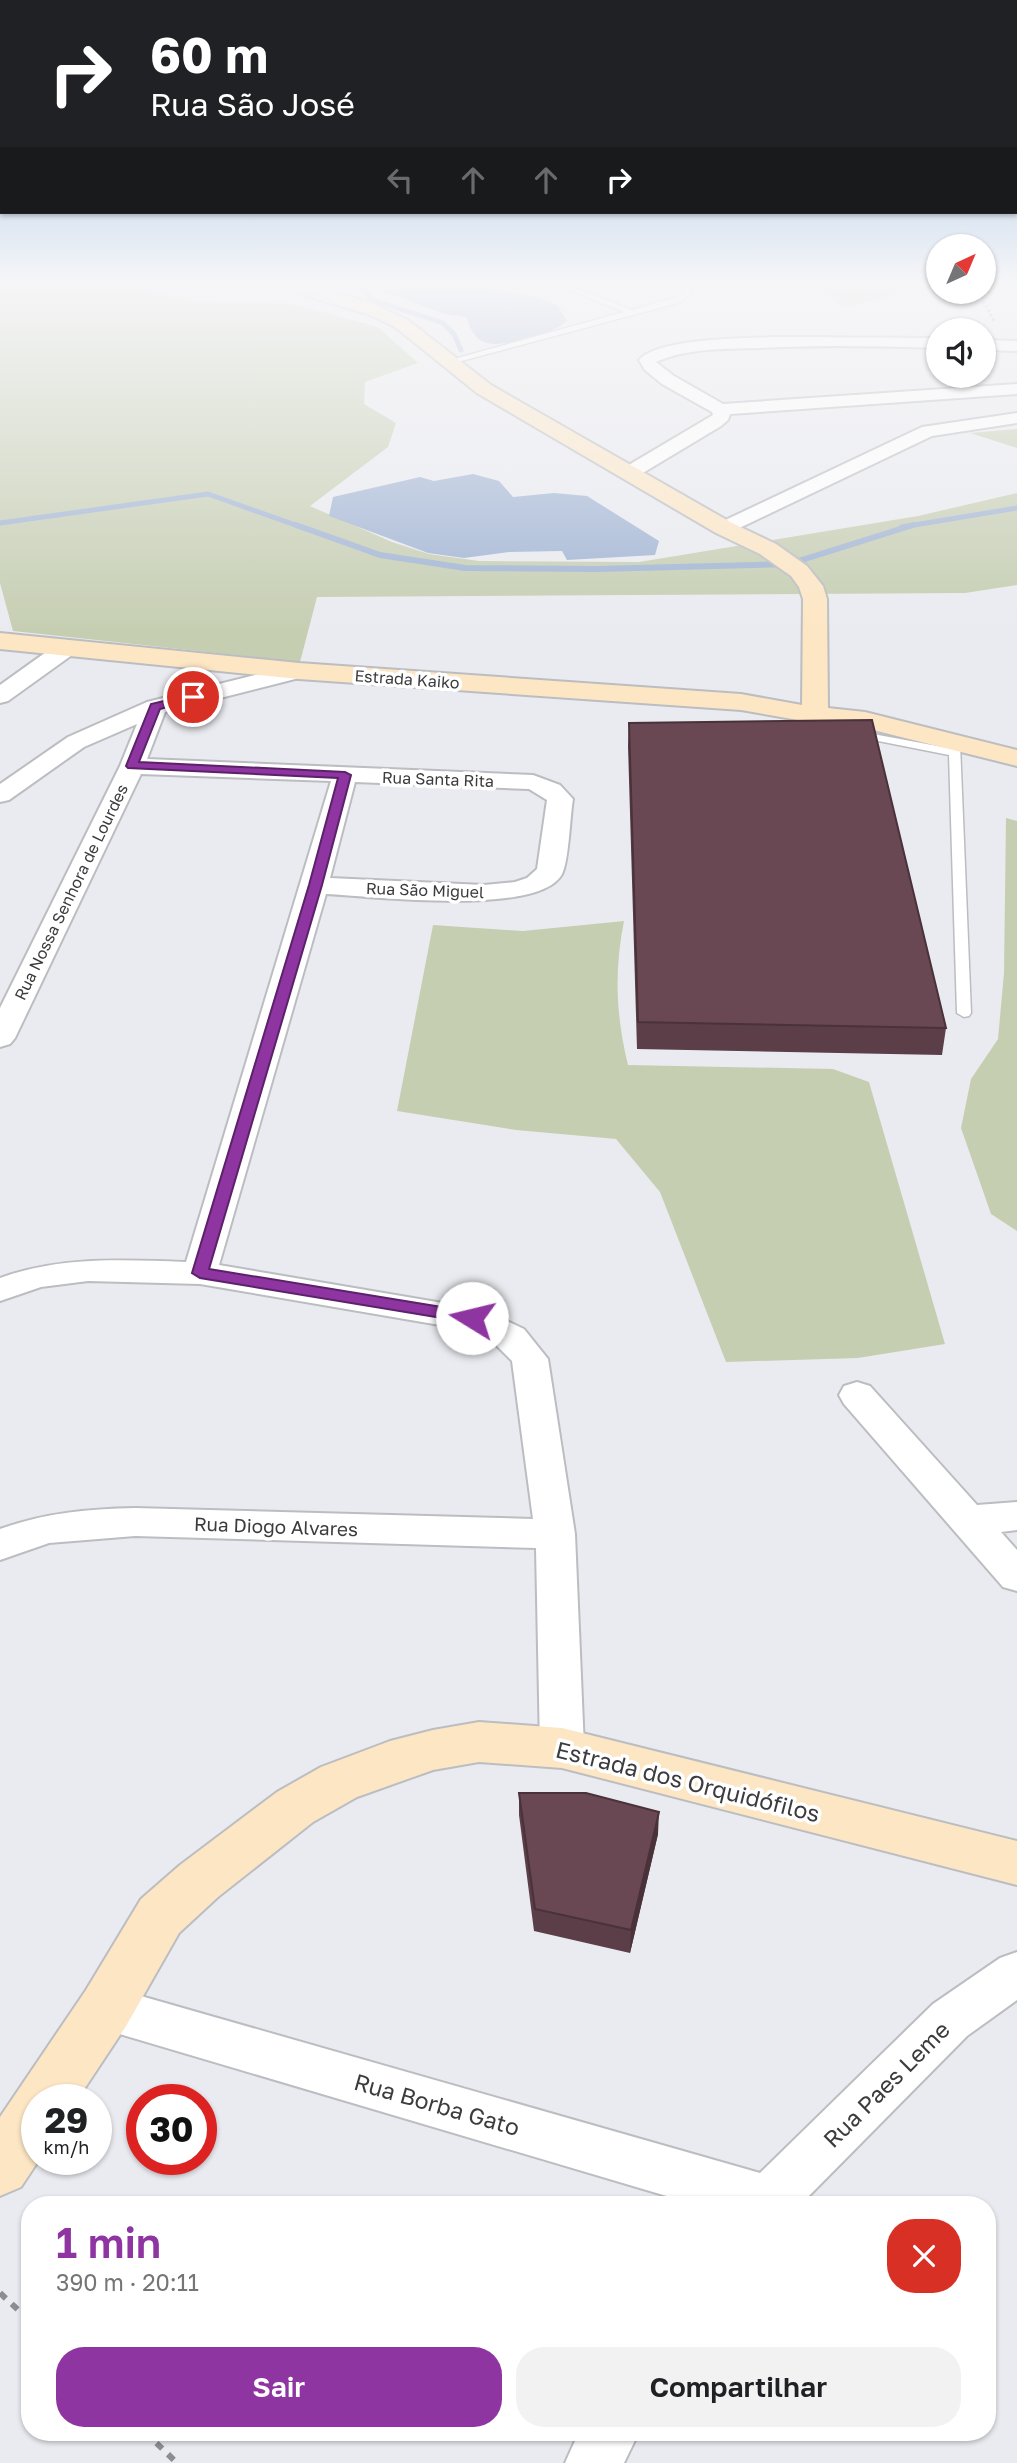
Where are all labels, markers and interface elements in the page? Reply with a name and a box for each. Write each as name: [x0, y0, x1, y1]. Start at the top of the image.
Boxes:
text: 60 m: [150, 25, 268, 84]
icon: right: [35, 28, 126, 119]
text: Rua São José: [150, 85, 355, 123]
icon: left: [381, 161, 419, 199]
icon: ahead: [454, 161, 492, 199]
icon: ahead: [527, 161, 565, 199]
icon: right: [600, 161, 638, 199]
north arrow: [926, 234, 996, 304]
map controls: [926, 234, 996, 388]
button: sound: [926, 318, 996, 388]
street label: Estrada Kaiko: [354, 665, 460, 693]
pin: [163, 667, 223, 727]
icon: arrive: [174, 678, 212, 716]
street label: Rua Santa Rita: [382, 767, 494, 791]
street label: Rua Nossa Senhora de Lourdes: [10, 781, 132, 1003]
street label: Rua São Miguel: [366, 878, 484, 902]
position arrow: [435, 1281, 509, 1355]
street label: Rua Diogo Alvares: [193, 1512, 359, 1540]
street label: Estrada dos Orquidófilos: [553, 1735, 823, 1827]
street label: Rua Paes Leme: [817, 2015, 955, 2153]
street label: Rua Borba Gato: [351, 2067, 523, 2141]
speed limit sign: 30: [126, 2084, 217, 2175]
text: 29: [45, 2099, 88, 2141]
text: km/h: [44, 2136, 89, 2158]
text: 1 min: [56, 2217, 161, 2267]
button: close: [887, 2219, 961, 2293]
text: 390 m · 20:11: [56, 2268, 199, 2296]
button: Sair: [56, 2347, 502, 2427]
button: Compartilhar: [516, 2347, 961, 2427]

